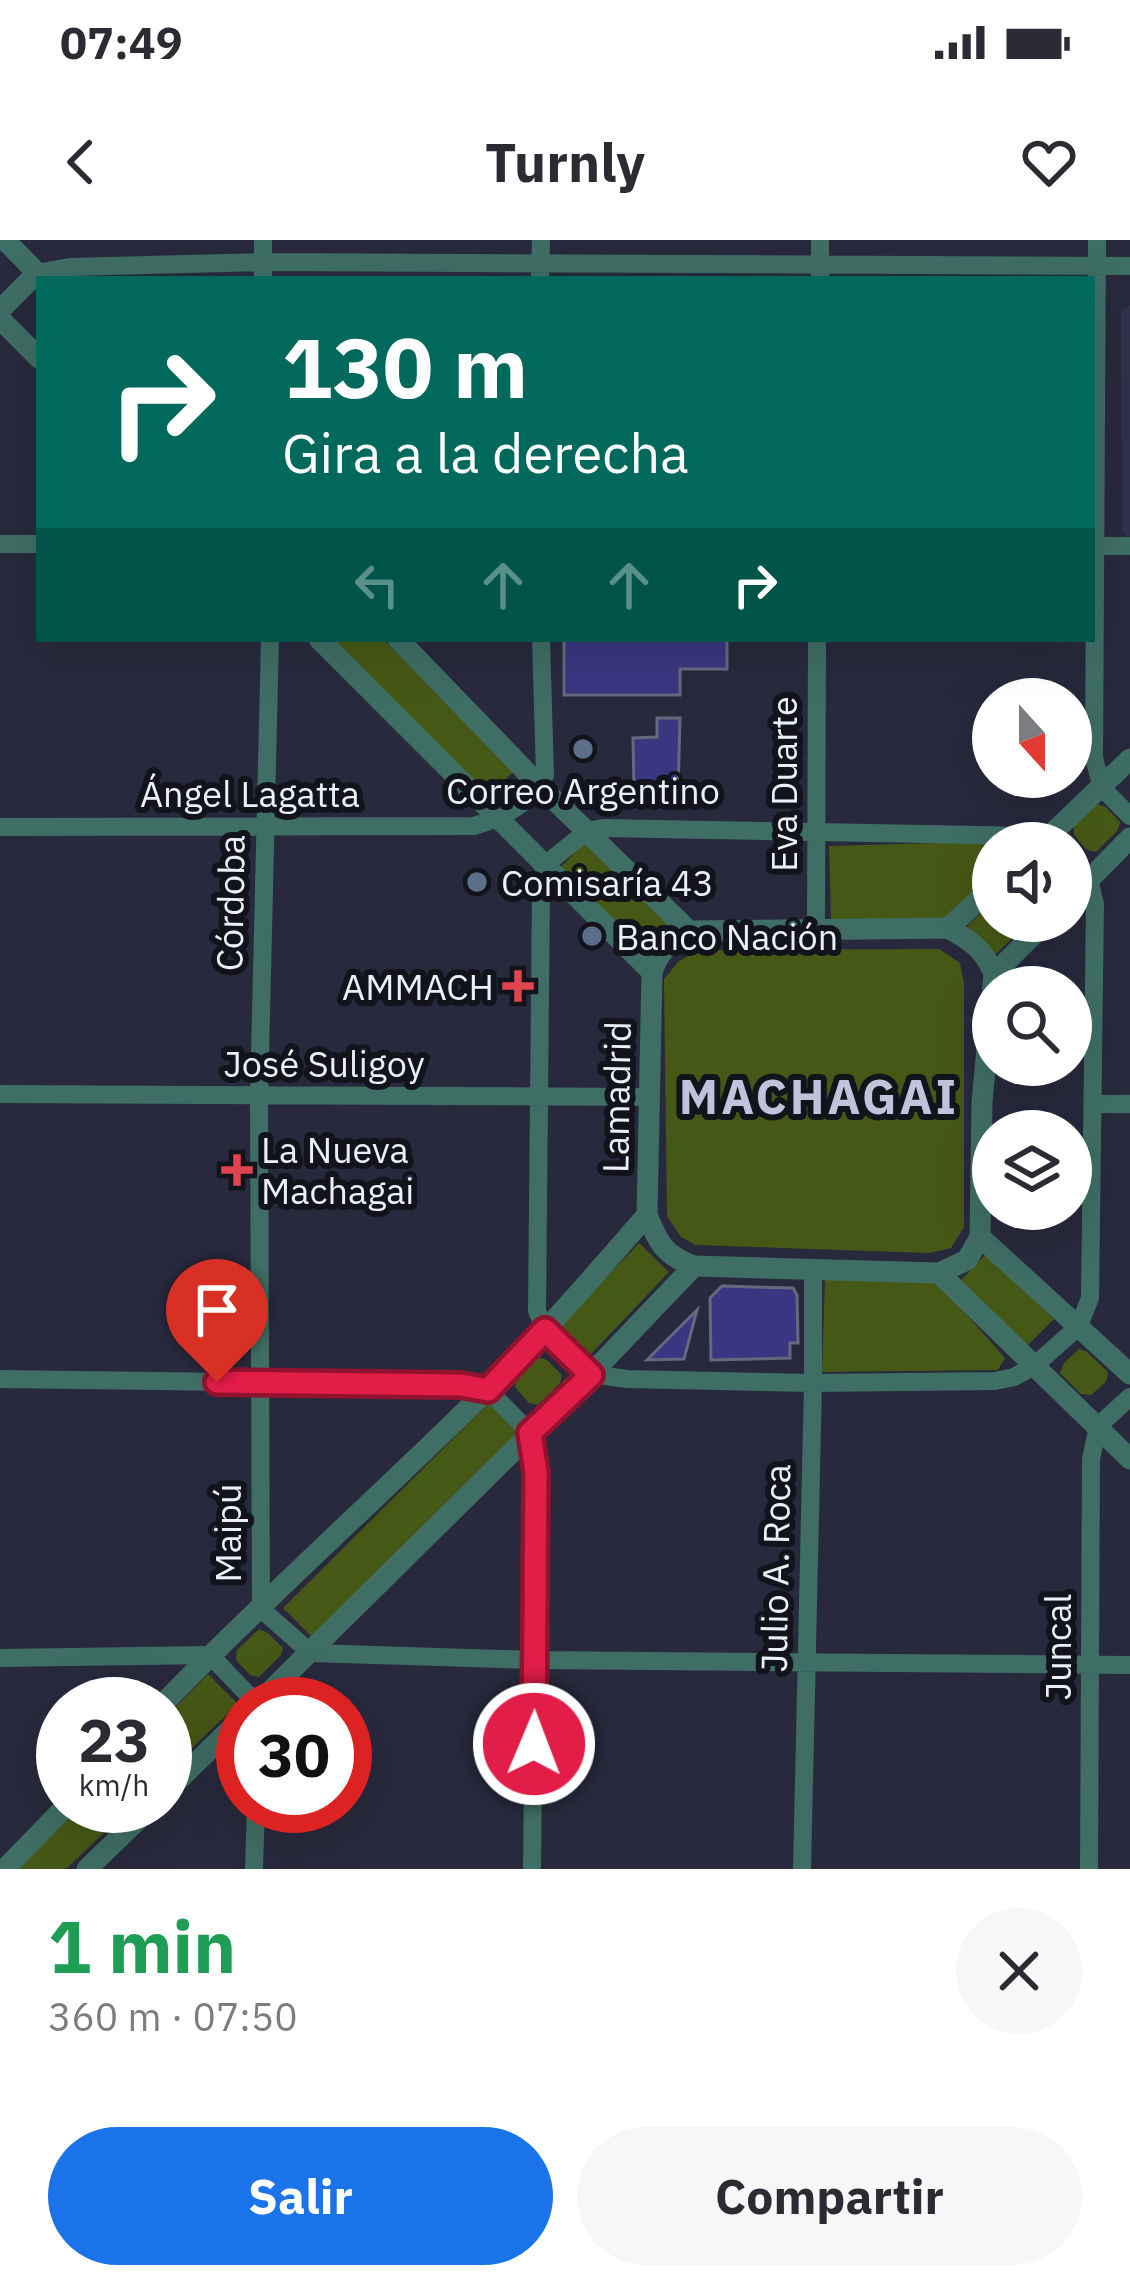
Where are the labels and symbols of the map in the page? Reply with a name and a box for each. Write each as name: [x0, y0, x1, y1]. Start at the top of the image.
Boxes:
north arrow: [972, 678, 1092, 798]
street label: Eva Duarte: [760, 696, 807, 872]
marker: Correo Argentino: [570, 736, 596, 762]
place label: Correo Argentino: [446, 767, 720, 814]
street label: Ángel Lagatta: [140, 770, 360, 817]
street label: Córdoba: [205, 834, 255, 972]
place label: Comisaría 43: [501, 859, 714, 906]
marker: Comisaría 43: [464, 869, 490, 895]
place label: Banco Nación: [616, 913, 838, 960]
marker: Banco Nación: [579, 923, 605, 949]
place label: AMMACH: [342, 963, 494, 1010]
marker: AMMACH: [505, 973, 531, 999]
street label: Lamadrid: [591, 1021, 641, 1173]
street label: José Suligoy: [223, 1040, 425, 1087]
district label: MACHAGAI: [679, 1065, 959, 1127]
place label: La Nueva Machagai: [261, 1126, 414, 1214]
marker: La Nueva Machagai: [224, 1157, 250, 1183]
pin: [166, 1259, 268, 1382]
street label: Julio A. Roca: [750, 1464, 800, 1672]
street label: Maipú: [204, 1484, 251, 1582]
street label: Juncal: [1034, 1594, 1081, 1700]
speed limit sign: 30: [216, 1677, 372, 1833]
position arrow: [471, 1681, 597, 1807]

